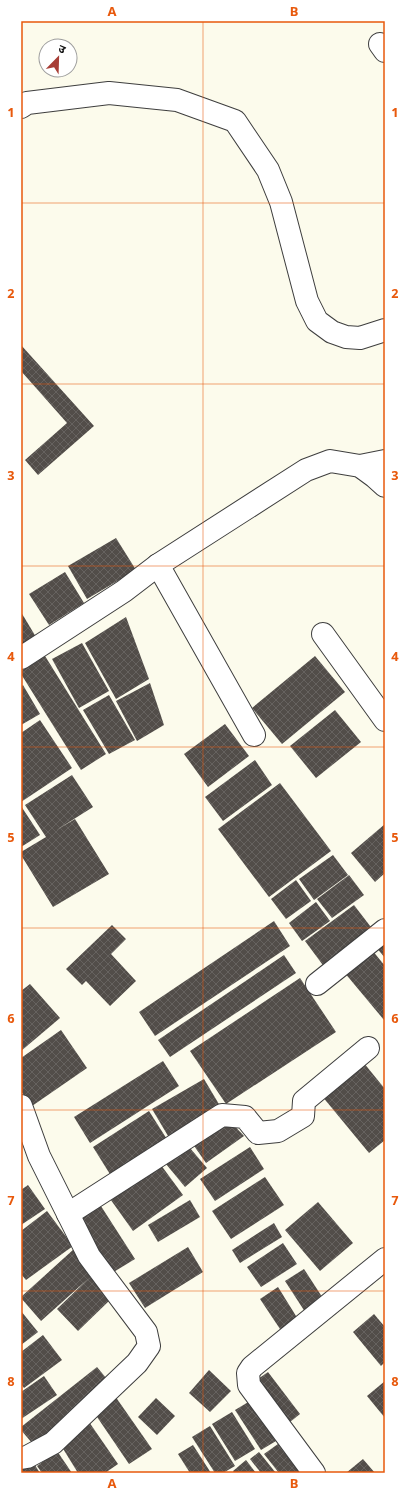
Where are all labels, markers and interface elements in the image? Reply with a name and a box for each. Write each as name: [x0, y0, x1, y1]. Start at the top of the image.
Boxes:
text: A: [108, 4, 117, 21]
text: B: [290, 4, 298, 21]
north arrow: [38, 38, 78, 78]
text: उ: [56, 42, 68, 58]
text: 1: [7, 105, 15, 122]
text: 1: [391, 105, 399, 122]
text: 2: [7, 286, 15, 303]
text: 2: [391, 286, 399, 303]
text: 3: [7, 468, 15, 485]
text: 3: [391, 468, 399, 485]
text: 4: [7, 649, 15, 666]
text: 4: [391, 649, 399, 666]
text: 5: [7, 830, 15, 847]
text: 5: [391, 830, 399, 847]
text: 6: [7, 1011, 15, 1028]
text: 6: [391, 1011, 399, 1028]
text: 7: [7, 1193, 15, 1210]
text: 7: [391, 1193, 399, 1210]
text: 8: [7, 1374, 15, 1391]
text: 8: [391, 1374, 399, 1391]
text: A: [108, 1476, 117, 1493]
text: B: [290, 1476, 298, 1493]

